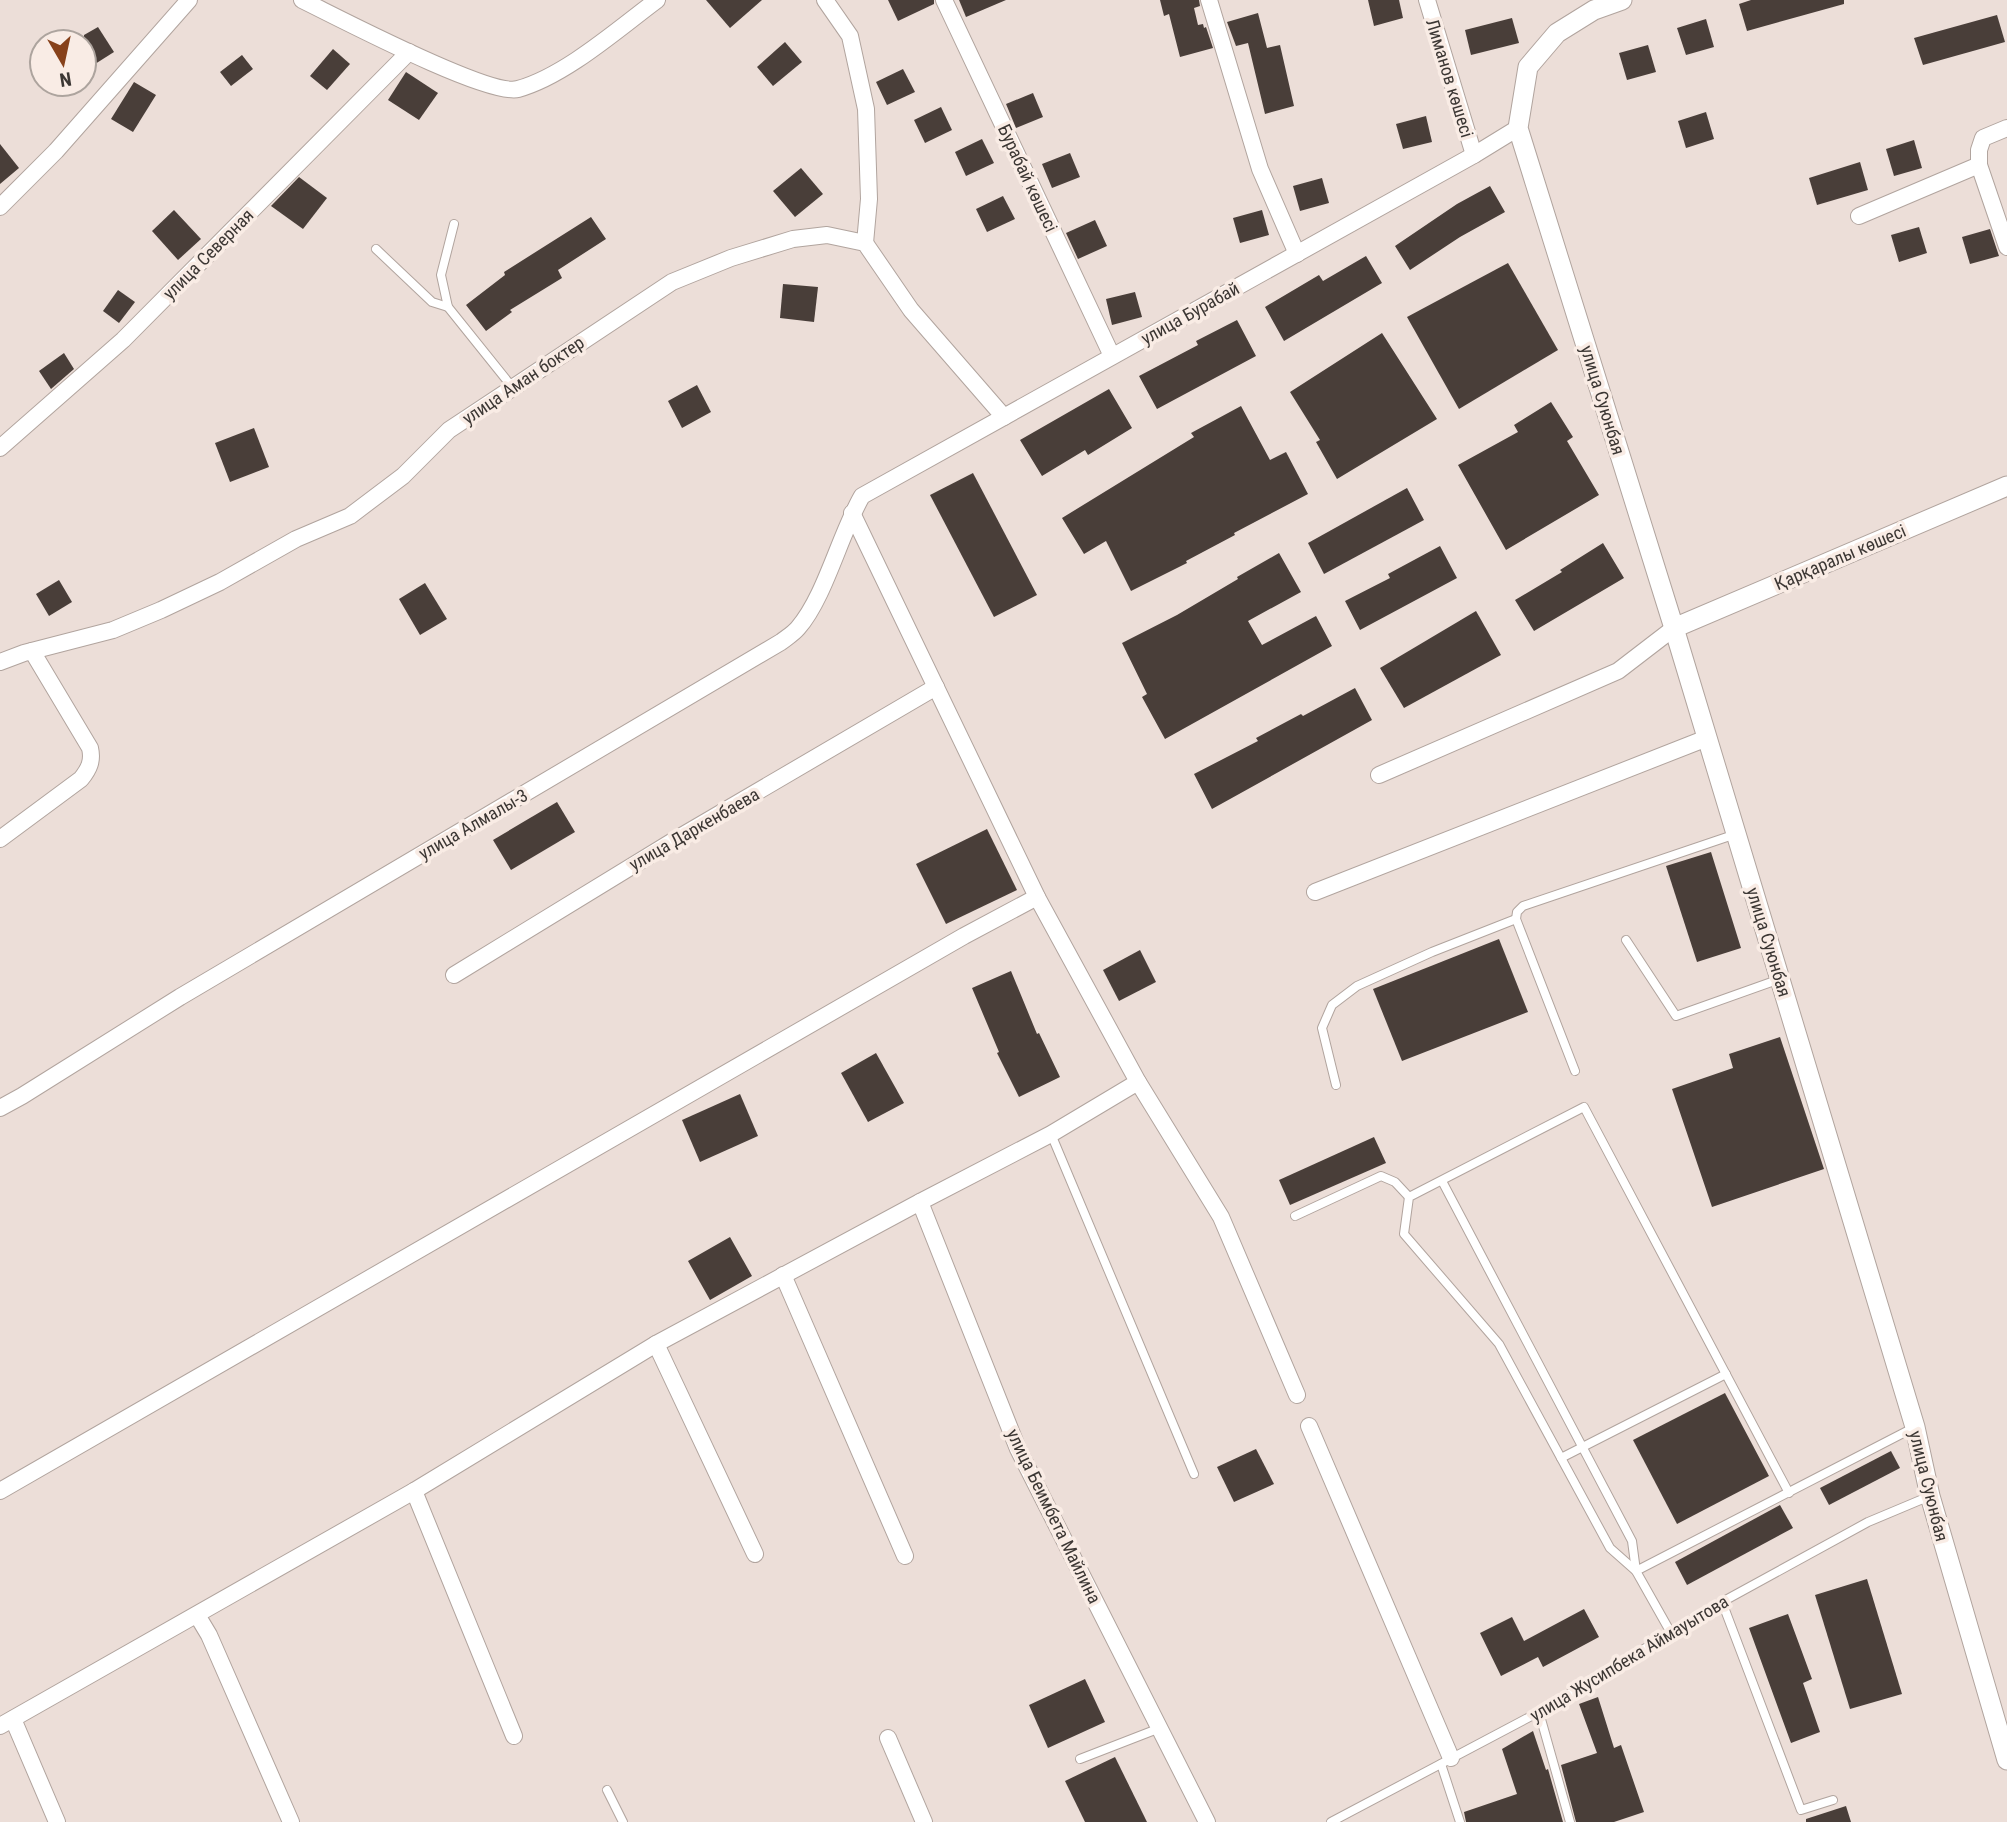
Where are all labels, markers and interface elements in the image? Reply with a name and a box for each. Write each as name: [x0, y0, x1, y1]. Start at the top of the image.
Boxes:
street label: Лиманов көшесі: [1422, 16, 1478, 140]
north arrow: [28, 28, 98, 98]
text: N: [58, 67, 73, 92]
street label: Бурабай көшесі: [994, 121, 1062, 235]
street label: улица Северная: [158, 204, 258, 304]
street label: улица Бурабай: [1137, 277, 1243, 349]
street label: улица Аман боктер: [458, 331, 588, 428]
street label: улица Суюнбая: [1576, 343, 1630, 457]
street label: Қарқаралы көшесі: [1771, 520, 1909, 594]
street label: улица Даркенбаева: [625, 783, 763, 875]
street label: улица Алмалы-3: [415, 784, 531, 864]
street label: улица Суюнбая: [1742, 885, 1796, 999]
street label: улица Беимбета Майлина: [1003, 1425, 1105, 1607]
street label: улица Суюнбая: [1905, 1428, 1953, 1544]
street label: улица Жусипбека Аймауытова: [1526, 1590, 1732, 1726]

